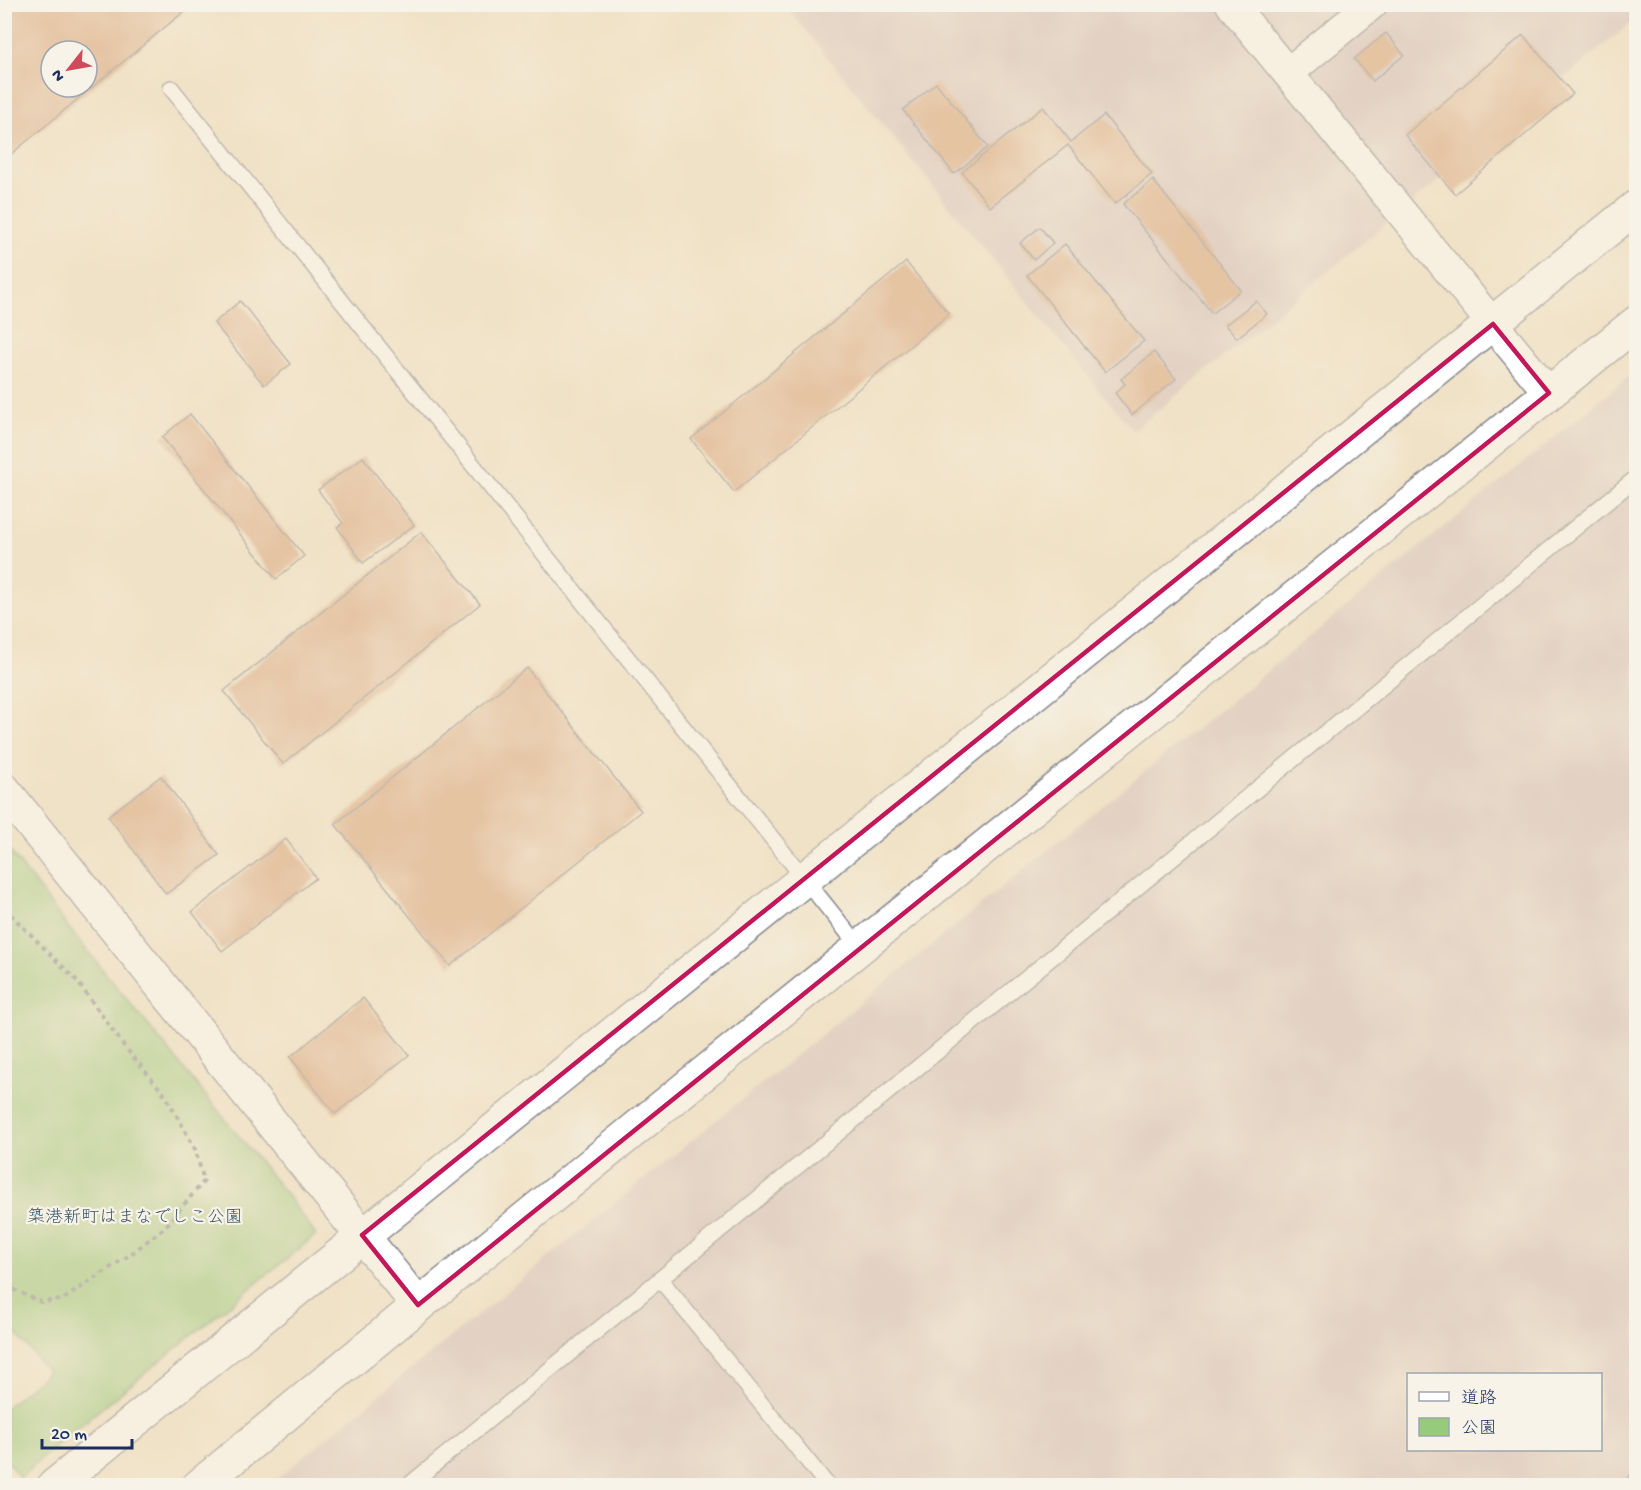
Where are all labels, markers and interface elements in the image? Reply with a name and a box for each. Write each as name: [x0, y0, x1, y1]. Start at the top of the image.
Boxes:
north arrow: [39, 39, 99, 99]
text: N: [48, 65, 70, 84]
park label: 築港新町はまなでしこ公園: [27, 1207, 243, 1229]
legend: [1407, 1373, 1602, 1451]
text: 道路: [1461, 1388, 1497, 1410]
scale bar: [42, 1412, 132, 1450]
text: 公園: [1461, 1419, 1497, 1440]
text: 20 m: [51, 1425, 87, 1446]

